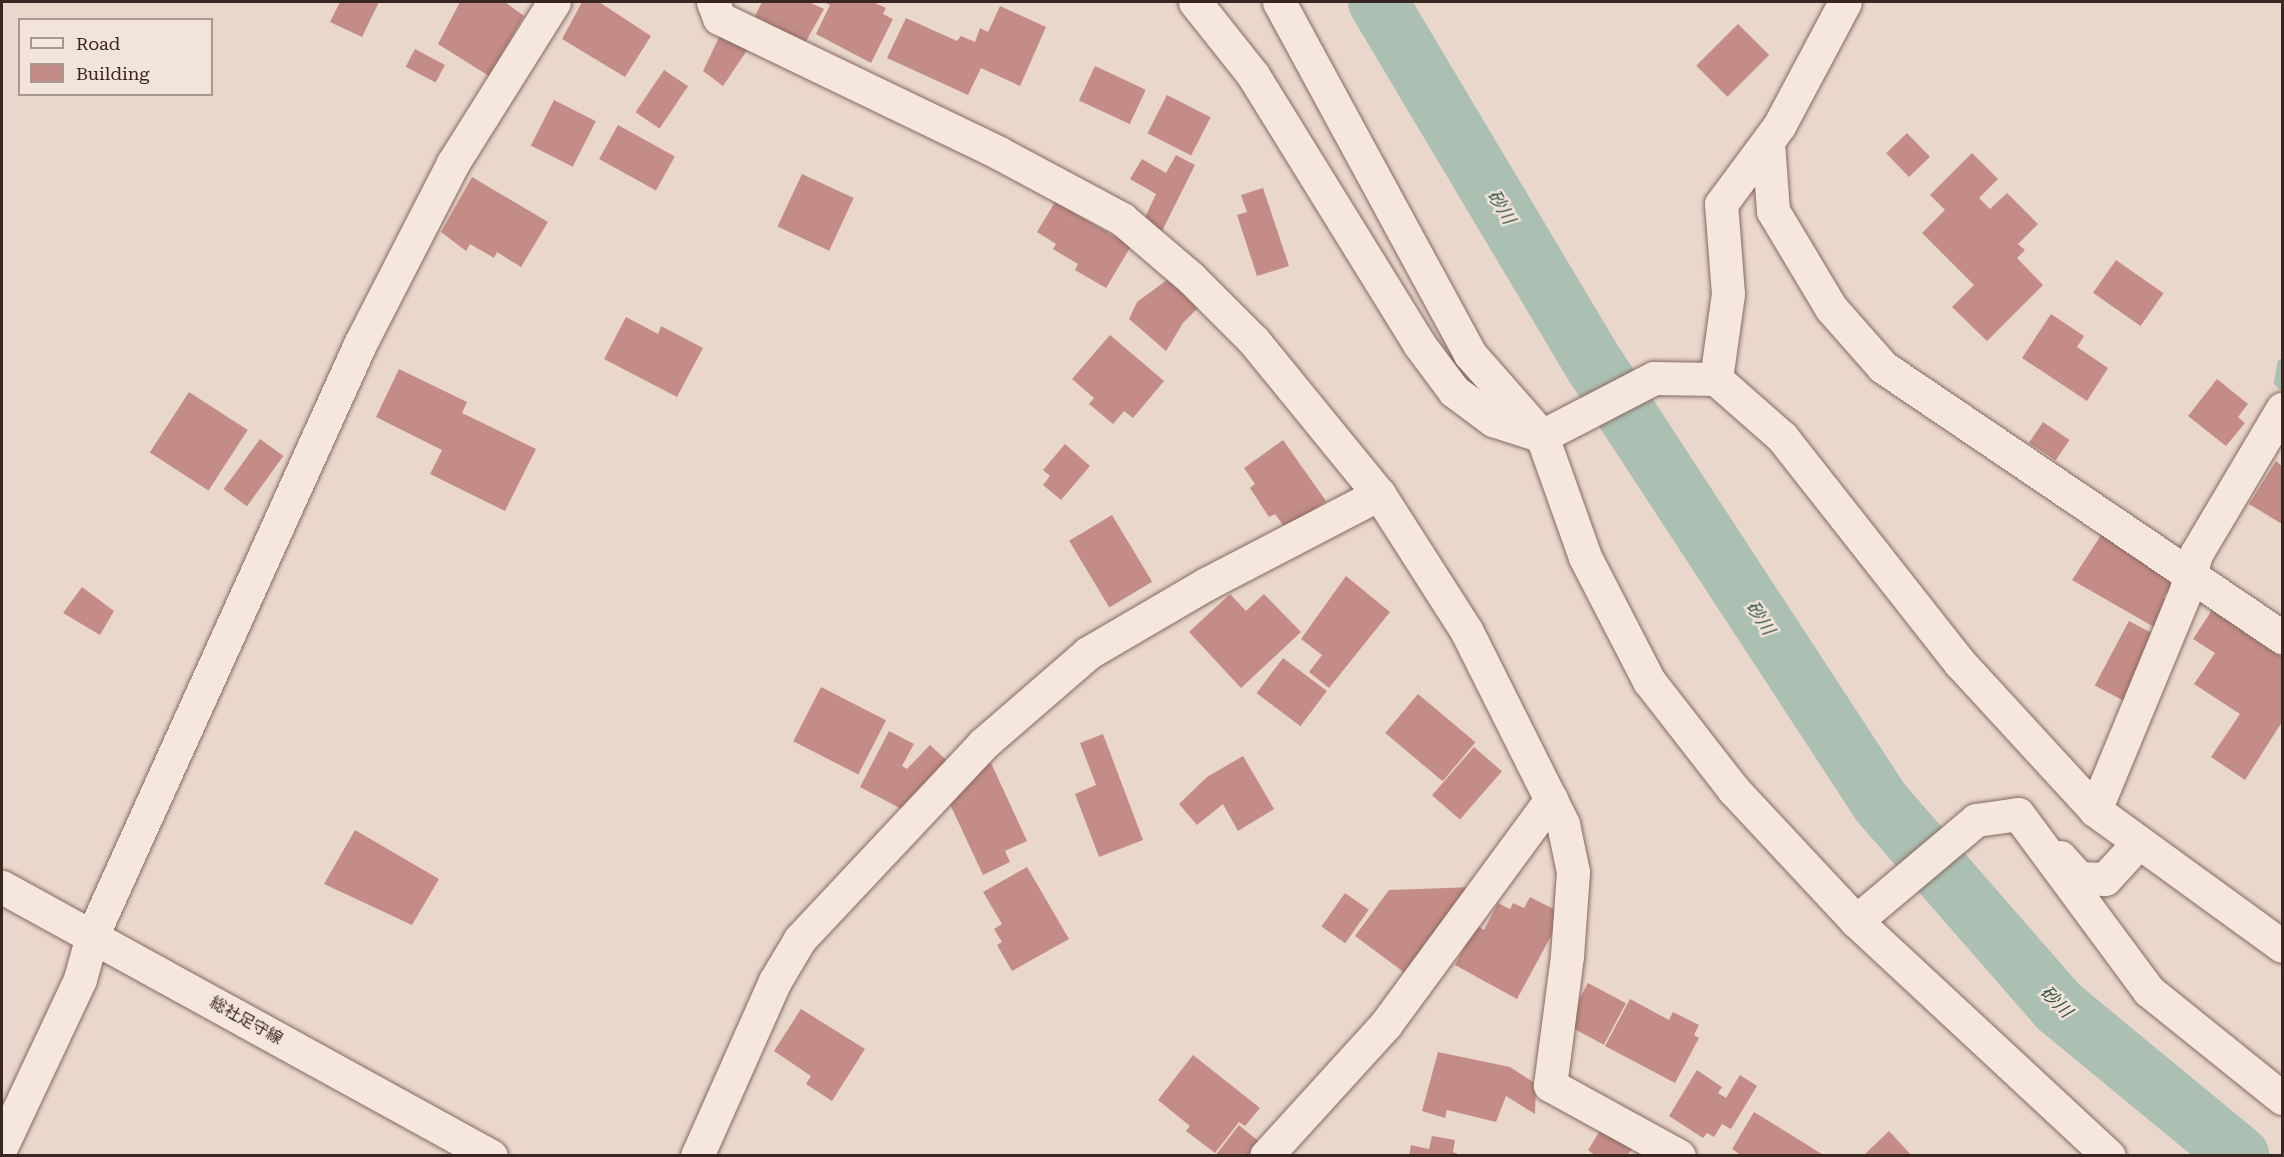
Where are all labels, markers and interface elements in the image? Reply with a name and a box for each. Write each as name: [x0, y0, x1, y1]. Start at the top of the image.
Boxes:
legend: [18, 18, 213, 96]
text: Road: [76, 33, 120, 54]
text: Building: [76, 63, 150, 84]
water label: 砂川: [1482, 186, 1520, 228]
water label: 砂川: [1741, 597, 1779, 639]
water label: 砂川: [2036, 982, 2076, 1022]
street label: 総社足守線: [206, 993, 286, 1049]

